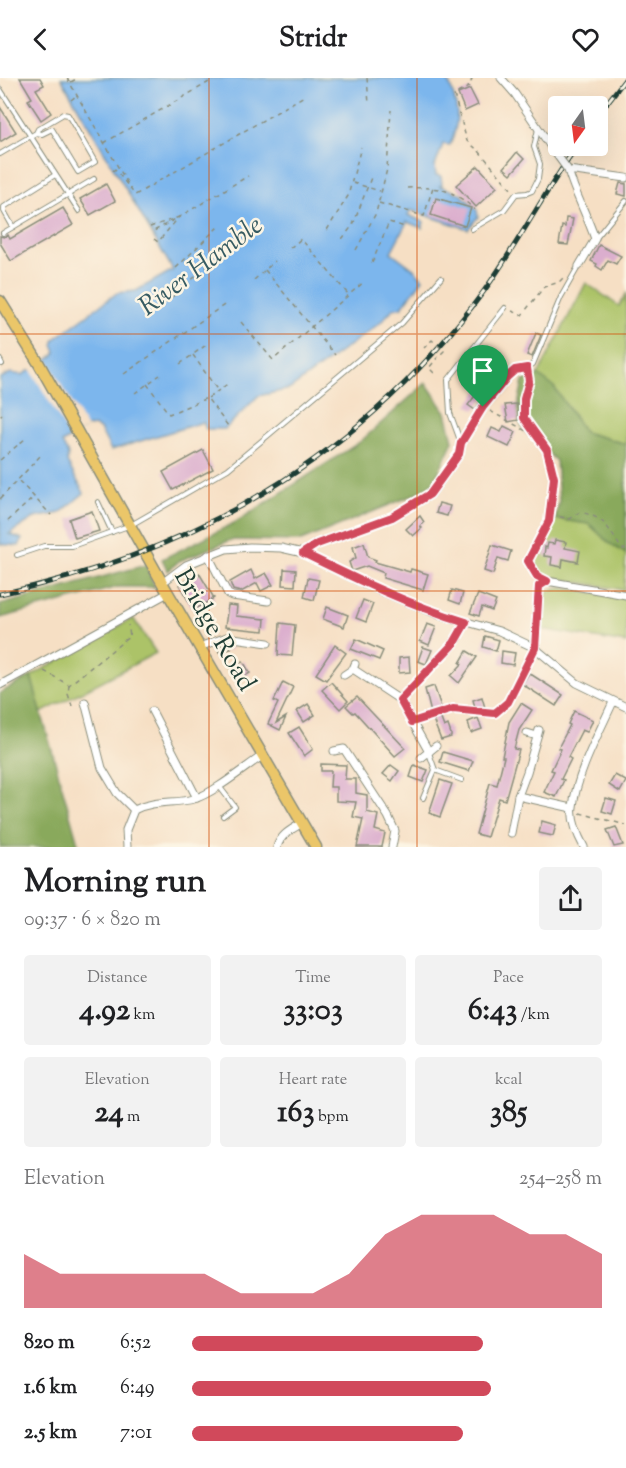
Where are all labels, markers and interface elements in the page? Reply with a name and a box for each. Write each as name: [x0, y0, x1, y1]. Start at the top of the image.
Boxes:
text: Stridr: [279, 20, 347, 59]
icon: back: [24, 23, 57, 56]
icon: heart: [569, 23, 602, 56]
north arrow: [548, 96, 608, 156]
map controls: [548, 96, 608, 156]
water label: River Hamble: [131, 207, 272, 327]
pin: [457, 345, 508, 407]
icon: arrive: [466, 354, 499, 387]
street label: Bridge Road: [164, 562, 264, 699]
text: Morning run: [24, 859, 206, 907]
button: share: [539, 867, 602, 930]
text: 09:37 · 6 × 820 m: [24, 906, 161, 935]
text: Distance: [87, 967, 148, 990]
text: Time: [295, 967, 331, 990]
text: Pace: [493, 967, 524, 990]
text: 4.92: [79, 990, 130, 1033]
text: 33:03: [283, 990, 343, 1033]
text: 6:43: [468, 990, 517, 1033]
text: km: [130, 1004, 155, 1027]
text: /km: [517, 1004, 550, 1027]
text: Elevation: [85, 1069, 150, 1092]
text: Heart rate: [279, 1069, 347, 1092]
text: kcal: [495, 1069, 522, 1092]
text: 24: [94, 1092, 124, 1135]
text: 163: [277, 1092, 315, 1135]
text: 385: [490, 1092, 527, 1135]
text: m: [124, 1106, 140, 1129]
text: bpm: [315, 1106, 349, 1129]
text: Elevation: [24, 1165, 105, 1194]
text: 254–258 m: [519, 1165, 602, 1194]
text: 820 m: [24, 1329, 75, 1358]
text: 6:52: [120, 1329, 151, 1358]
text: 1.6 km: [24, 1374, 77, 1403]
text: 6:49: [120, 1374, 155, 1403]
text: 2.5 km: [24, 1419, 77, 1448]
text: 7:01: [120, 1419, 152, 1448]

